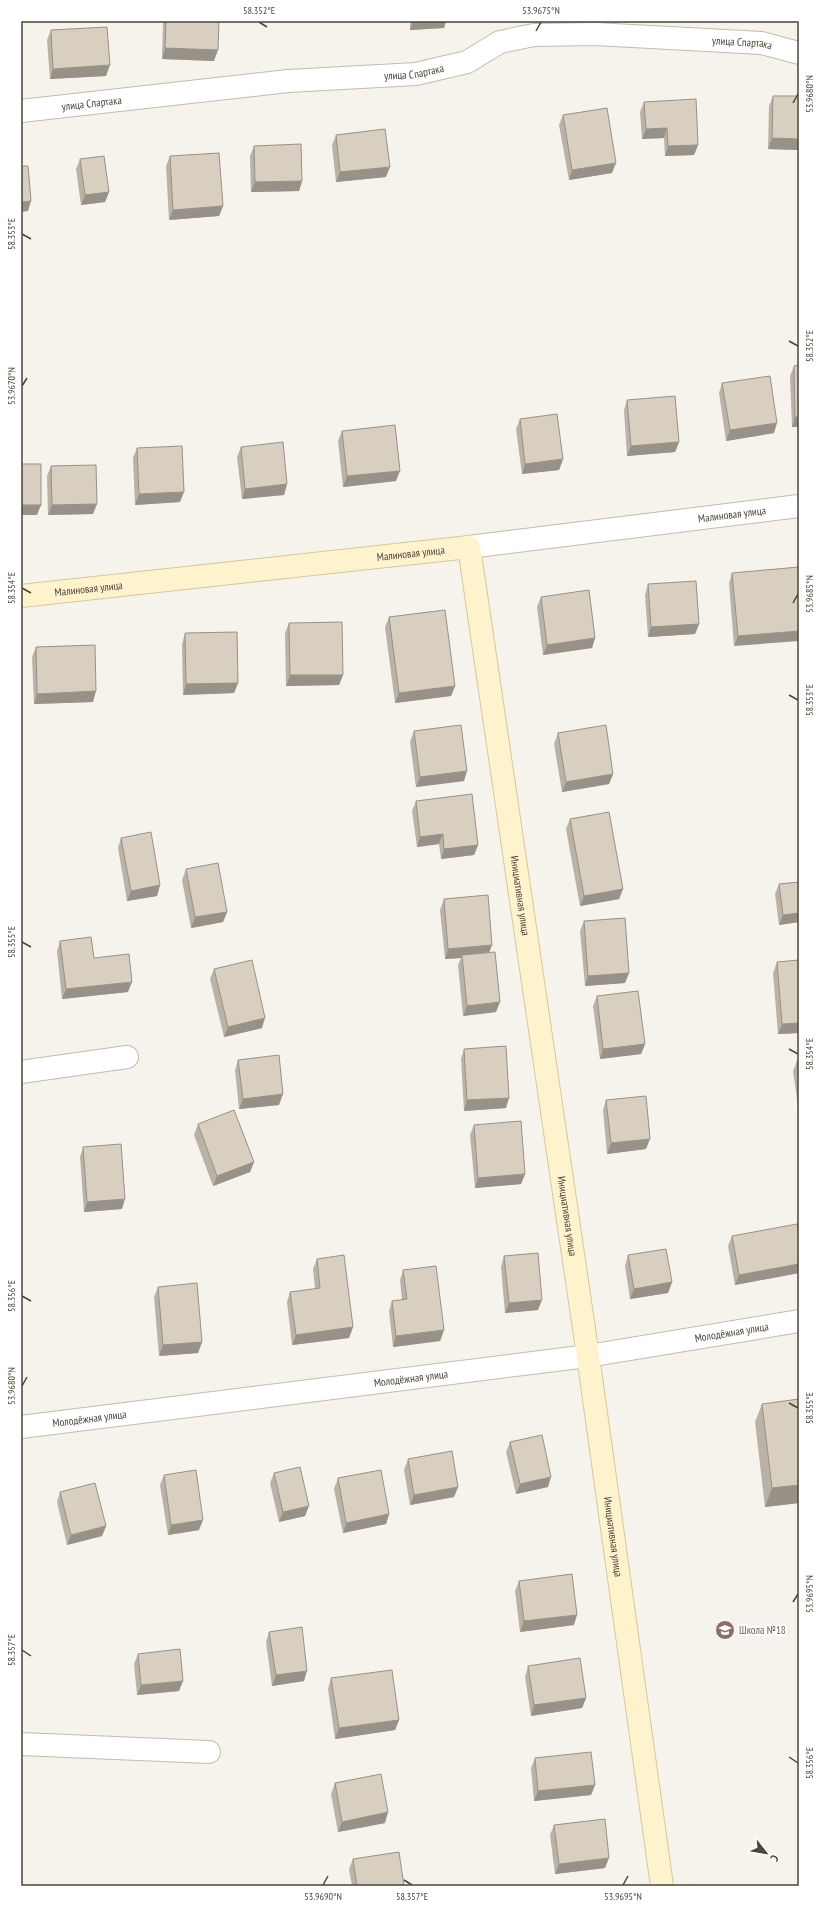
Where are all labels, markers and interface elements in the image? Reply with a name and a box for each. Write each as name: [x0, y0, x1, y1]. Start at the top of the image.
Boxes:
text: 58.352°E: [243, 4, 275, 17]
text: 53.9675°N: [522, 4, 560, 17]
street label: улица Спартака: [712, 33, 774, 52]
street label: улица Спартака: [384, 61, 445, 83]
text: 53.9680°N: [803, 75, 816, 113]
street label: улица Спартака: [61, 93, 122, 113]
text: 58.353°E: [5, 218, 18, 250]
text: 58.352°E: [803, 330, 816, 362]
text: 53.9670°N: [5, 367, 18, 405]
street label: Малиновая улица: [697, 503, 767, 525]
street label: Малиновая улица: [376, 543, 445, 564]
text: 58.354°E: [5, 572, 18, 604]
text: 53.9685°N: [803, 575, 816, 613]
street label: Малиновая улица: [54, 578, 123, 599]
text: 58.353°E: [803, 684, 816, 716]
street label: Инициативная улица: [507, 855, 533, 937]
text: 58.355°E: [5, 926, 18, 958]
text: 58.354°E: [803, 1038, 816, 1070]
street label: Инициативная улица: [555, 1175, 580, 1257]
text: 58.356°E: [5, 1280, 18, 1312]
street label: Молодёжная улица: [694, 1319, 770, 1345]
text: 53.9680°N: [5, 1367, 18, 1405]
street label: Молодёжная улица: [373, 1367, 449, 1390]
text: 58.355°E: [803, 1392, 816, 1424]
street label: Молодёжная улица: [52, 1407, 127, 1430]
street label: Инициативная улица: [601, 1496, 626, 1578]
text: 53.9695°N: [803, 1575, 816, 1613]
school or university icon: Школа №18: [714, 1619, 736, 1641]
place label: Школа №18: [739, 1623, 786, 1637]
text: 58.357°E: [5, 1634, 18, 1666]
text: 58.356°E: [803, 1747, 816, 1779]
north arrow: [746, 1833, 786, 1873]
text: С: [767, 1852, 782, 1864]
text: 53.9690°N: [304, 1890, 342, 1903]
text: 58.357°E: [396, 1890, 428, 1903]
text: 53.9695°N: [604, 1890, 642, 1903]

